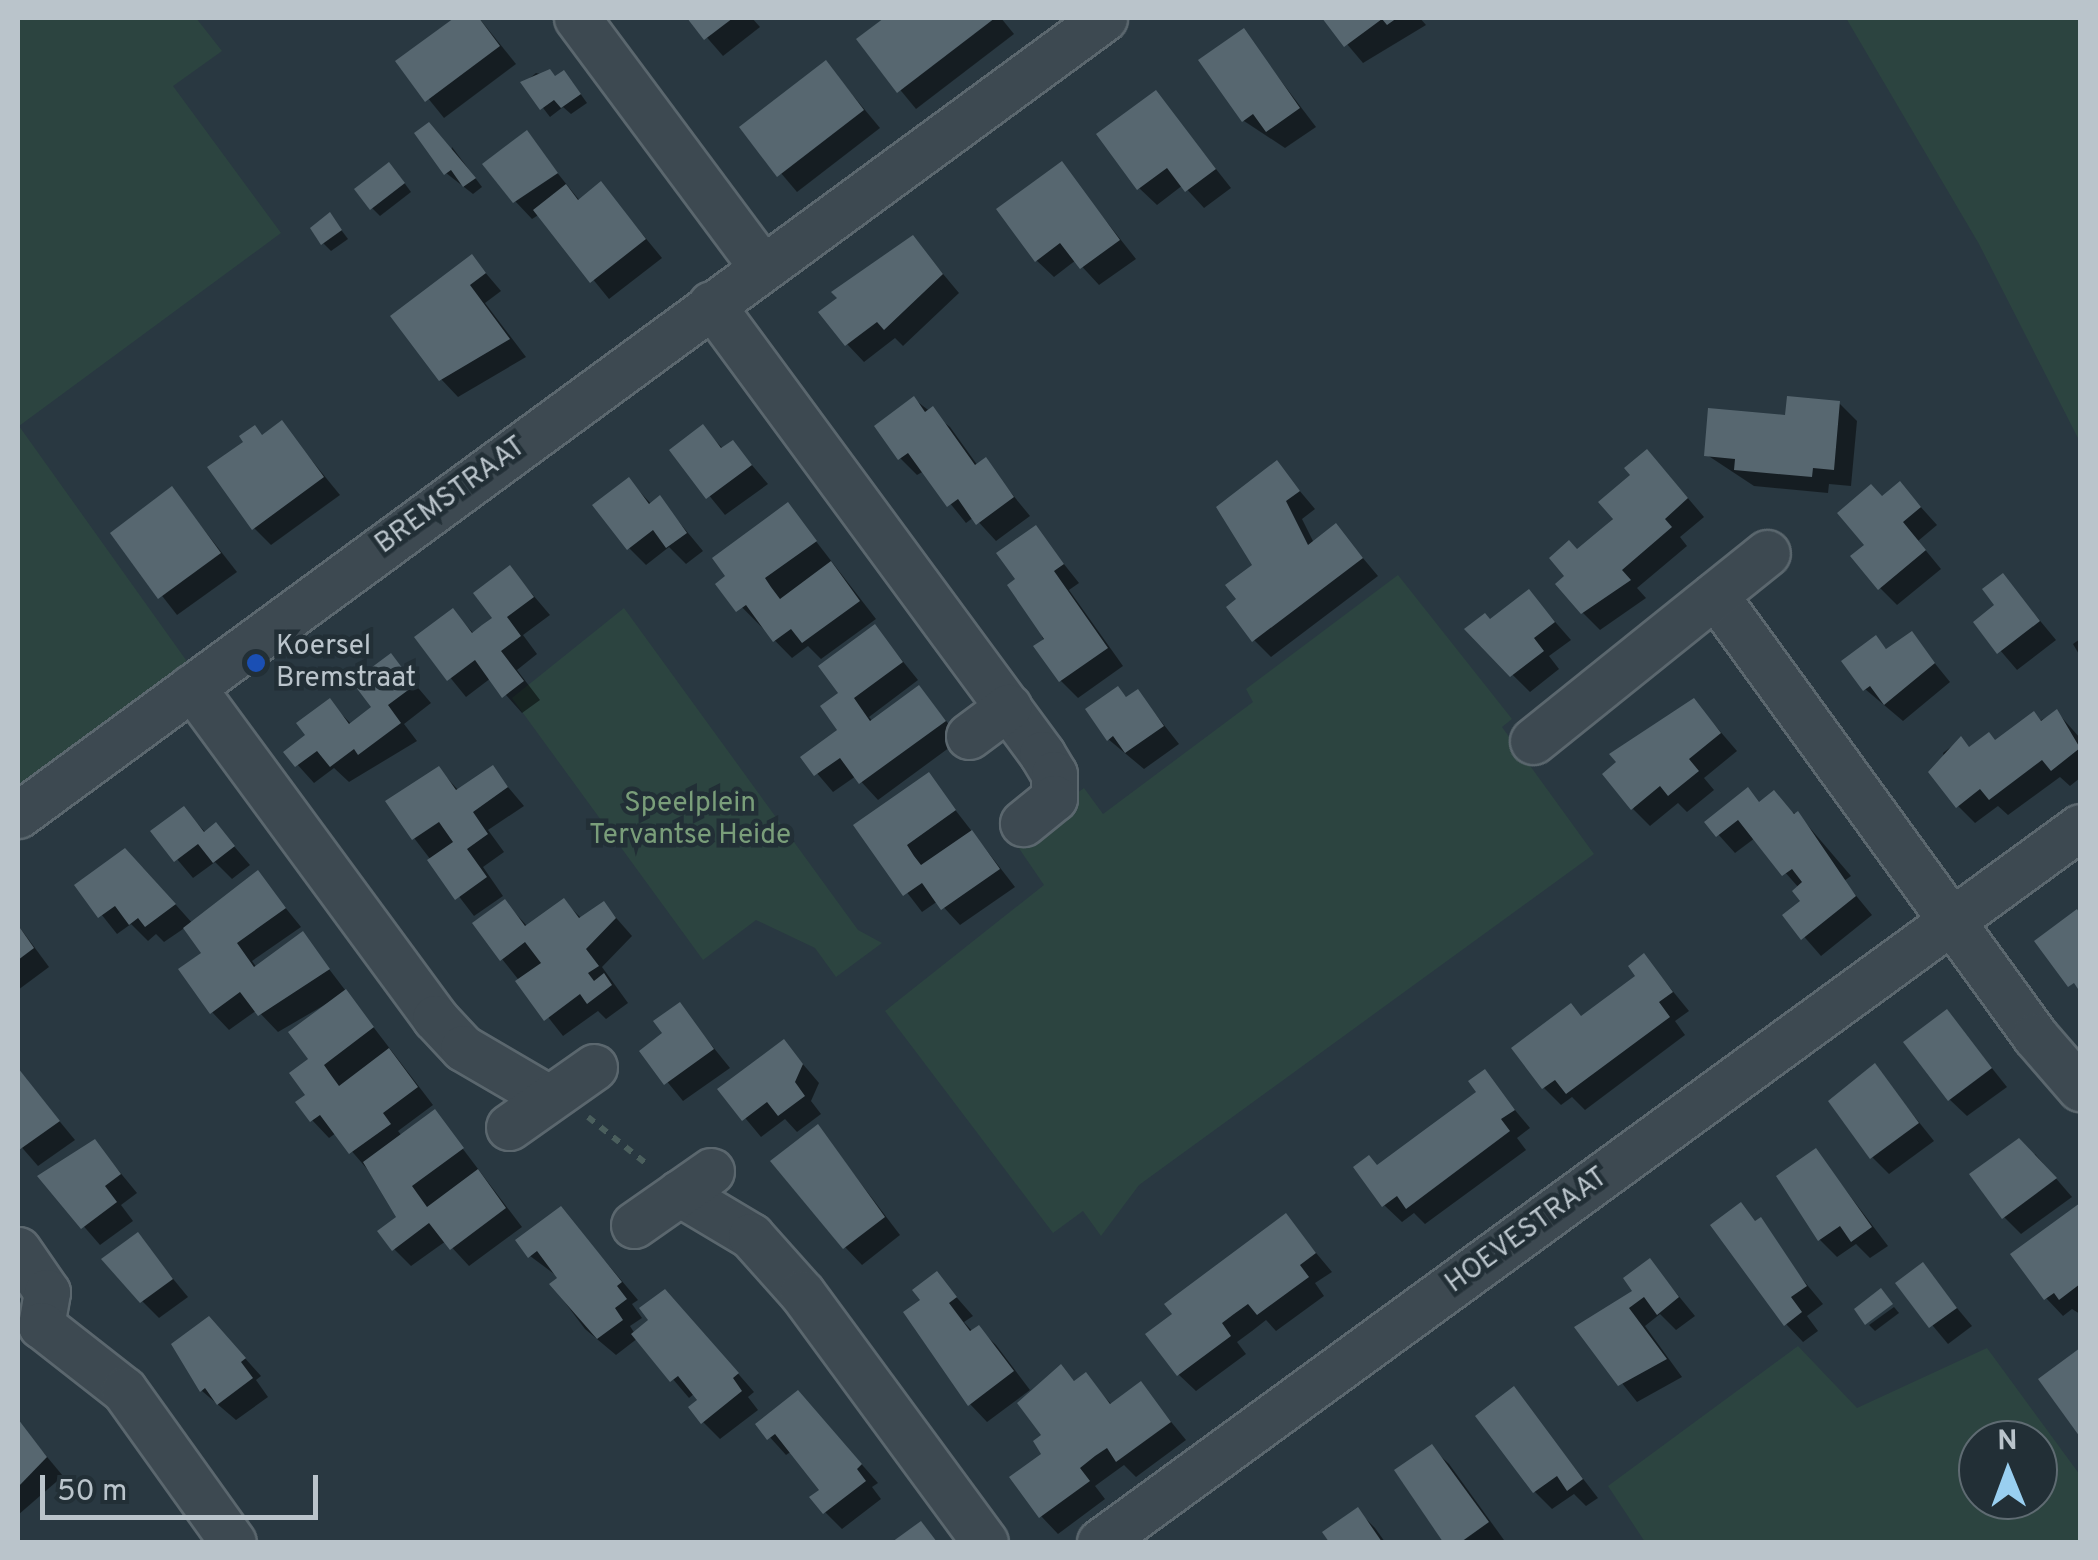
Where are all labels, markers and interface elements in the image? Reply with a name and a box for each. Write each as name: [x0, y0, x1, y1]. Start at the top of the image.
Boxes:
street label: BREMSTRAAT: [369, 430, 533, 562]
place label: Koersel Bremstraat: [276, 630, 416, 696]
marker: Koersel Bremstraat: [245, 652, 267, 674]
park label: Speelplein Tervantse Heide: [589, 787, 791, 853]
street label: HOEVESTRAAT: [1439, 1161, 1615, 1301]
north arrow: [1958, 1420, 2058, 1520]
text: N: [1997, 1424, 2018, 1460]
scale bar: [45, 1455, 322, 1517]
text: 50 m: [57, 1474, 127, 1511]

